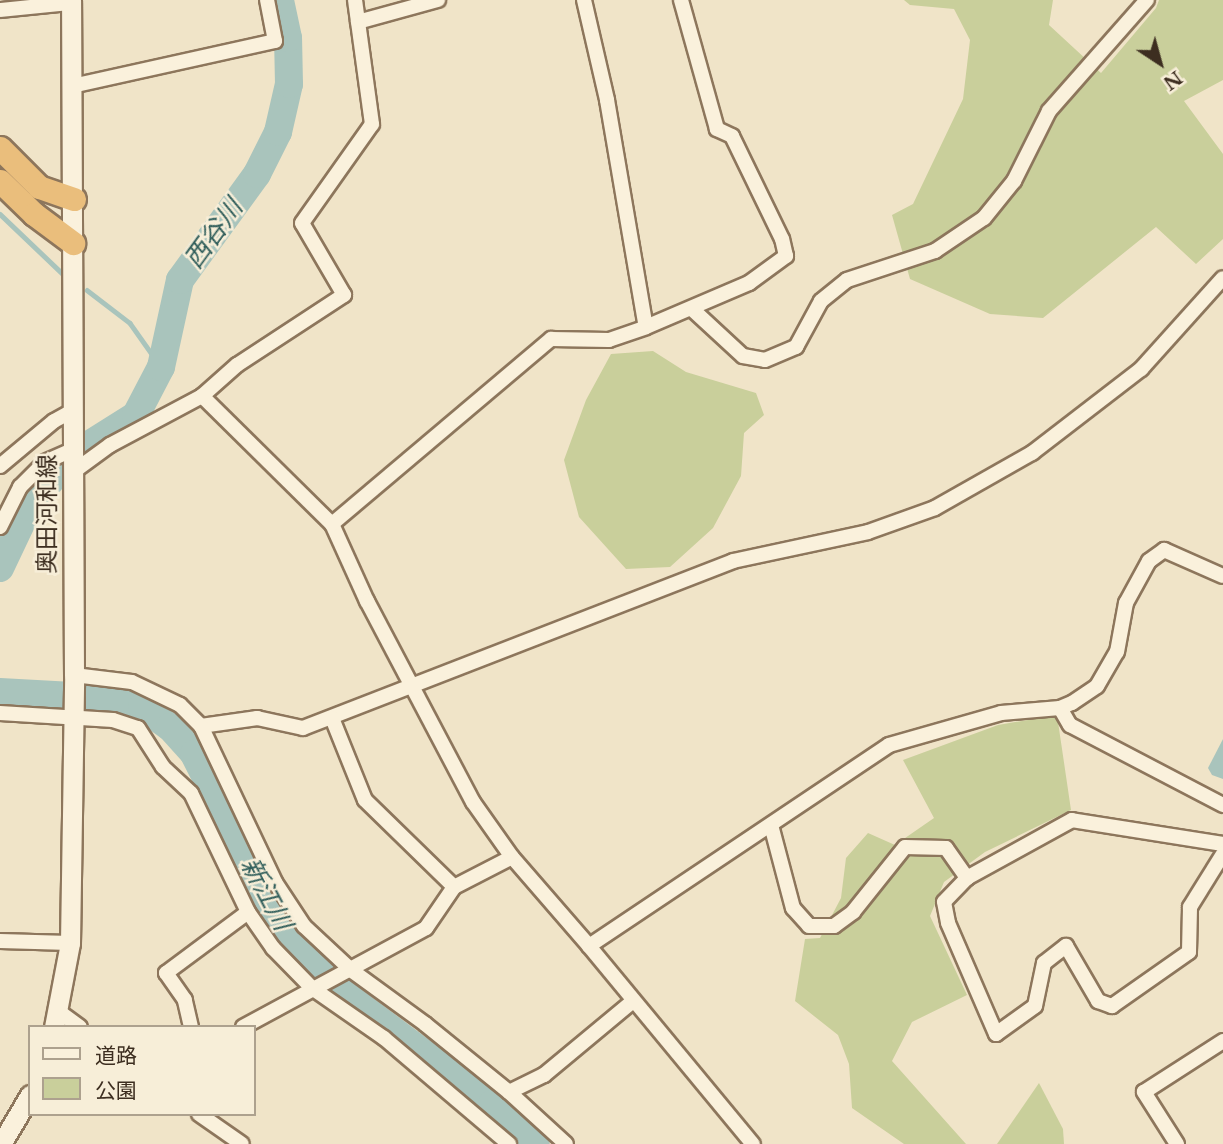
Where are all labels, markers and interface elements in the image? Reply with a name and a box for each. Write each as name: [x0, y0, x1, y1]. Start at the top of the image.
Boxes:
north arrow: [1125, 28, 1195, 98]
text: N: [1159, 66, 1187, 95]
water label: 西谷川: [178, 193, 250, 275]
street label: 奥田河和線: [33, 454, 61, 574]
water label: 新江川: [234, 852, 298, 936]
legend: [28, 1025, 256, 1116]
text: 道路: [95, 1043, 137, 1069]
text: 公園: [95, 1078, 137, 1104]

